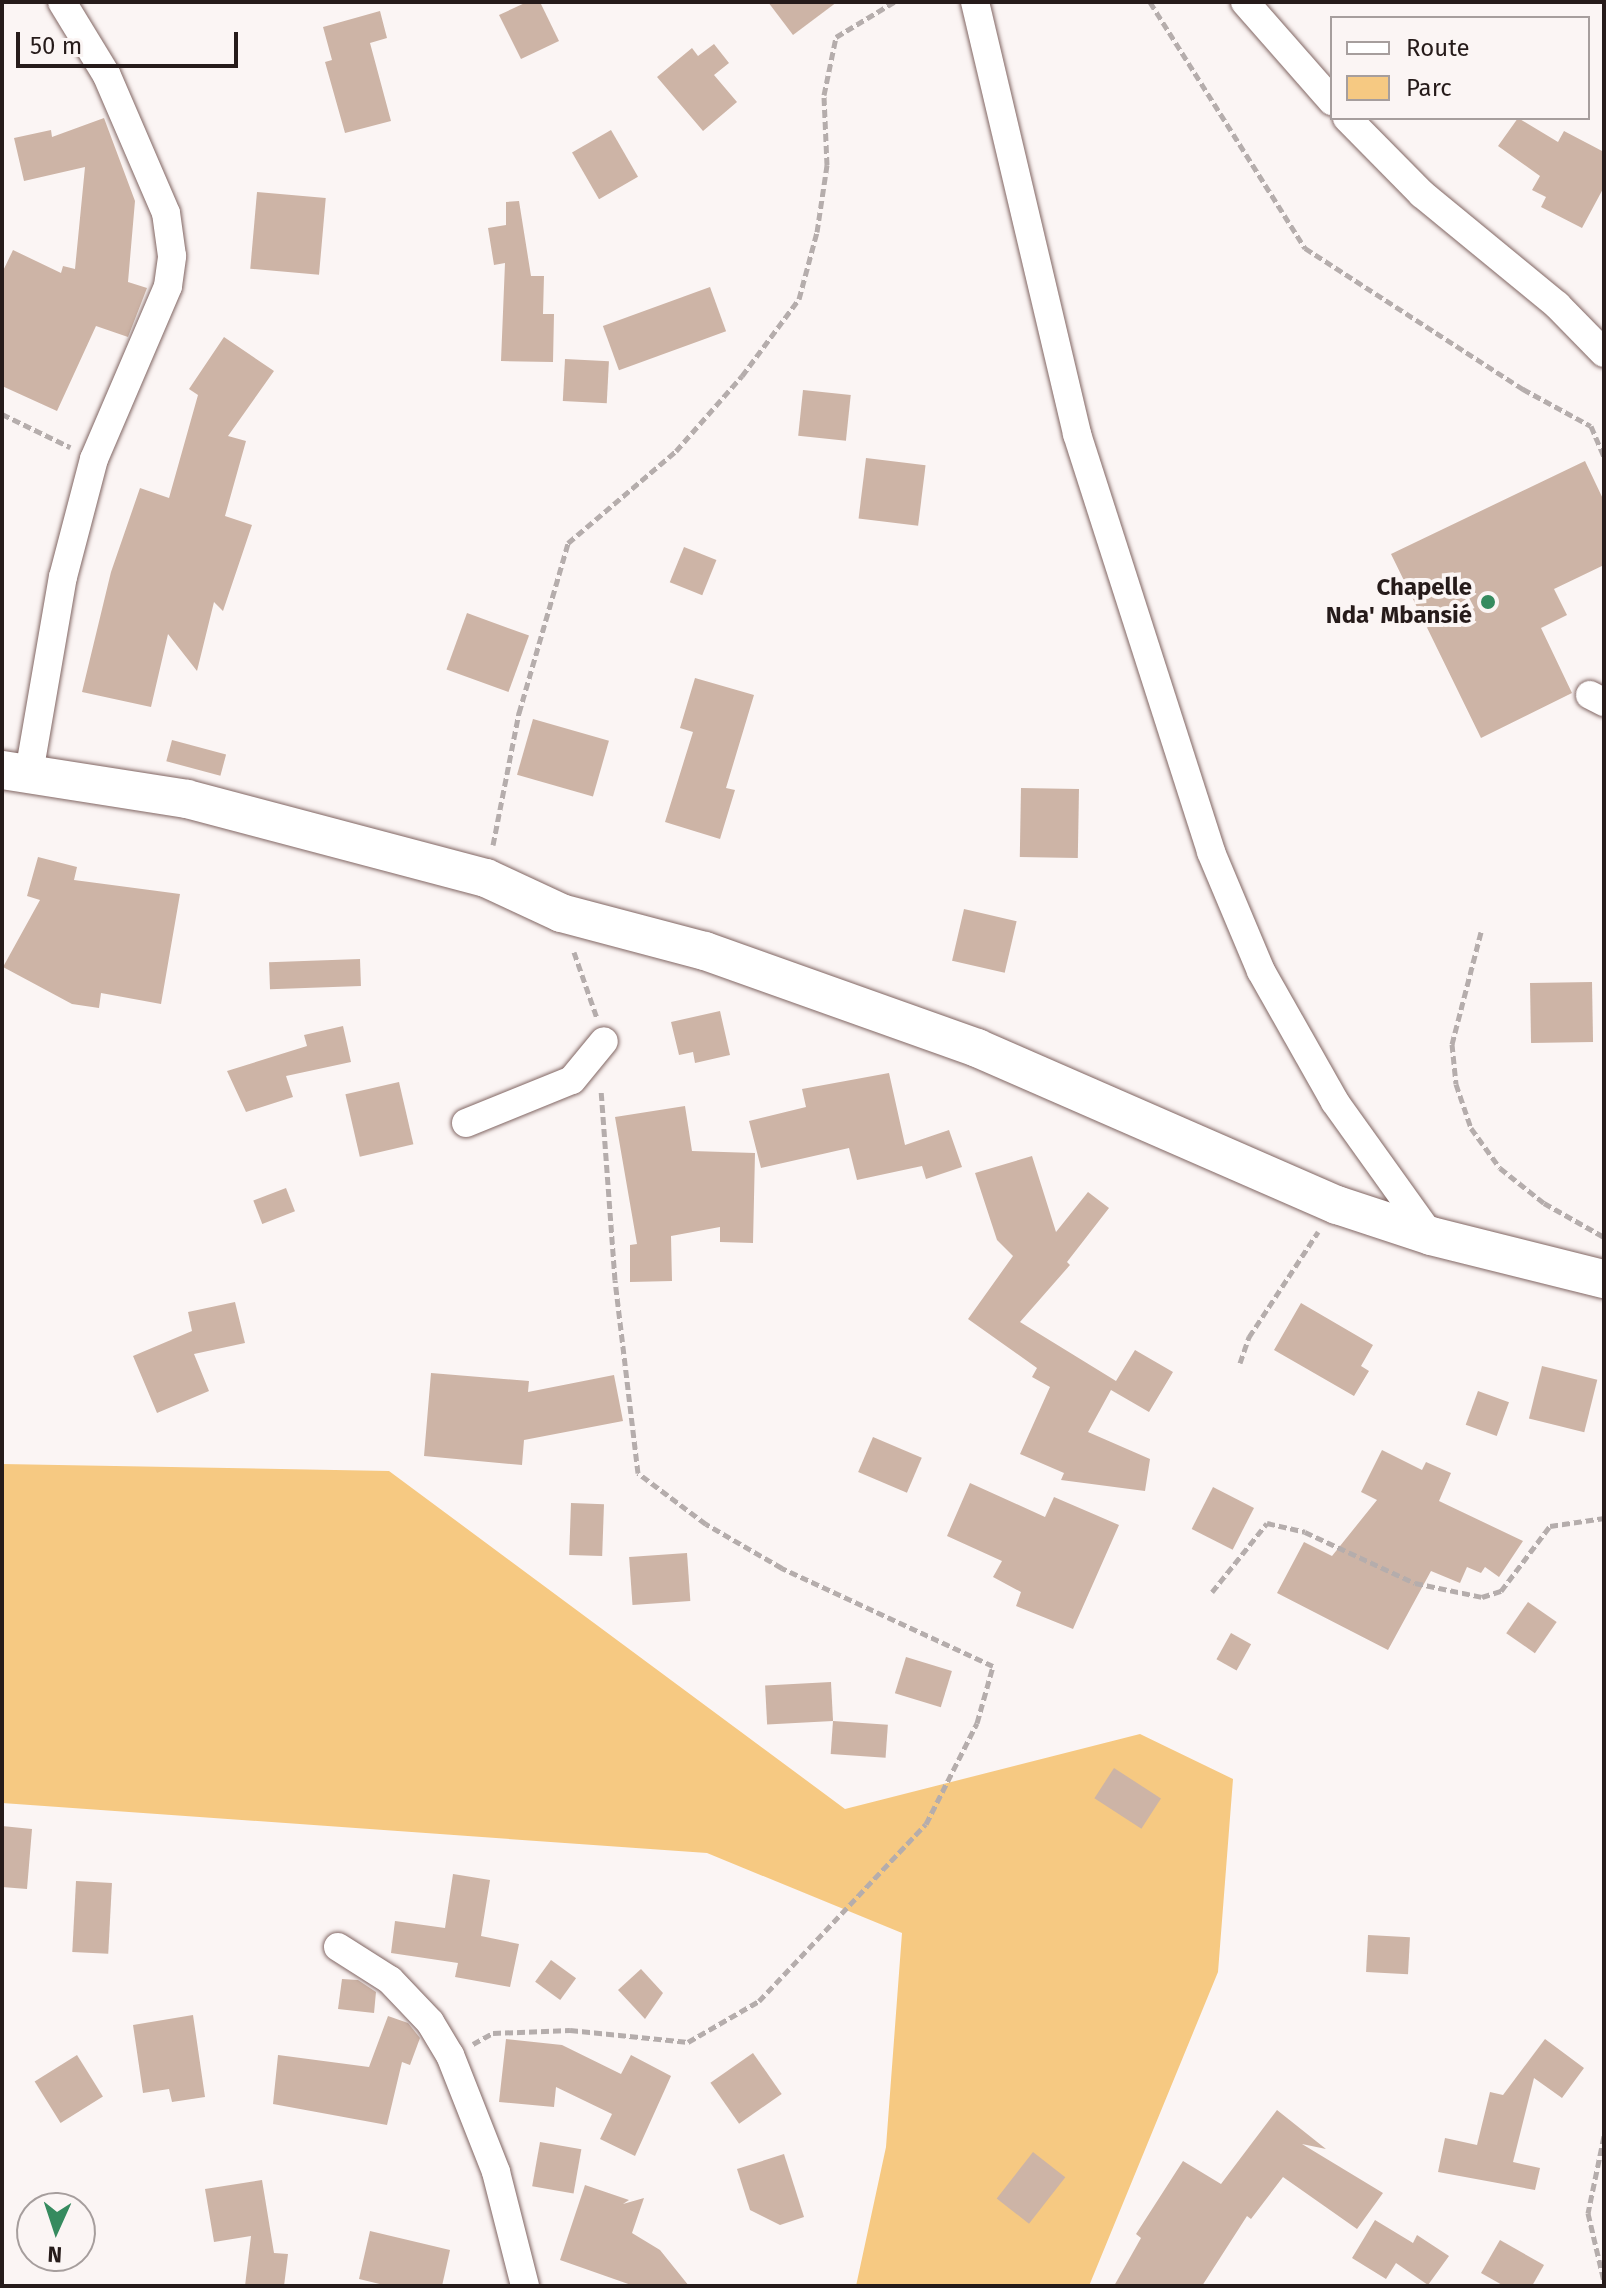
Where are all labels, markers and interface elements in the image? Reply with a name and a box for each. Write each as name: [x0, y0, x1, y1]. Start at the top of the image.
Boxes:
scale bar: [20, 16, 242, 66]
legend: [1330, 16, 1590, 120]
text: 50 m: [30, 32, 82, 60]
text: Route: [1406, 34, 1470, 62]
text: Parc: [1406, 74, 1452, 102]
place label: Chapelle Nda' Mbansié: [1326, 574, 1472, 630]
marker: Chapelle Nda' Mbansié: [1479, 593, 1497, 611]
north arrow: [16, 2192, 96, 2272]
text: N: [47, 2241, 63, 2268]

